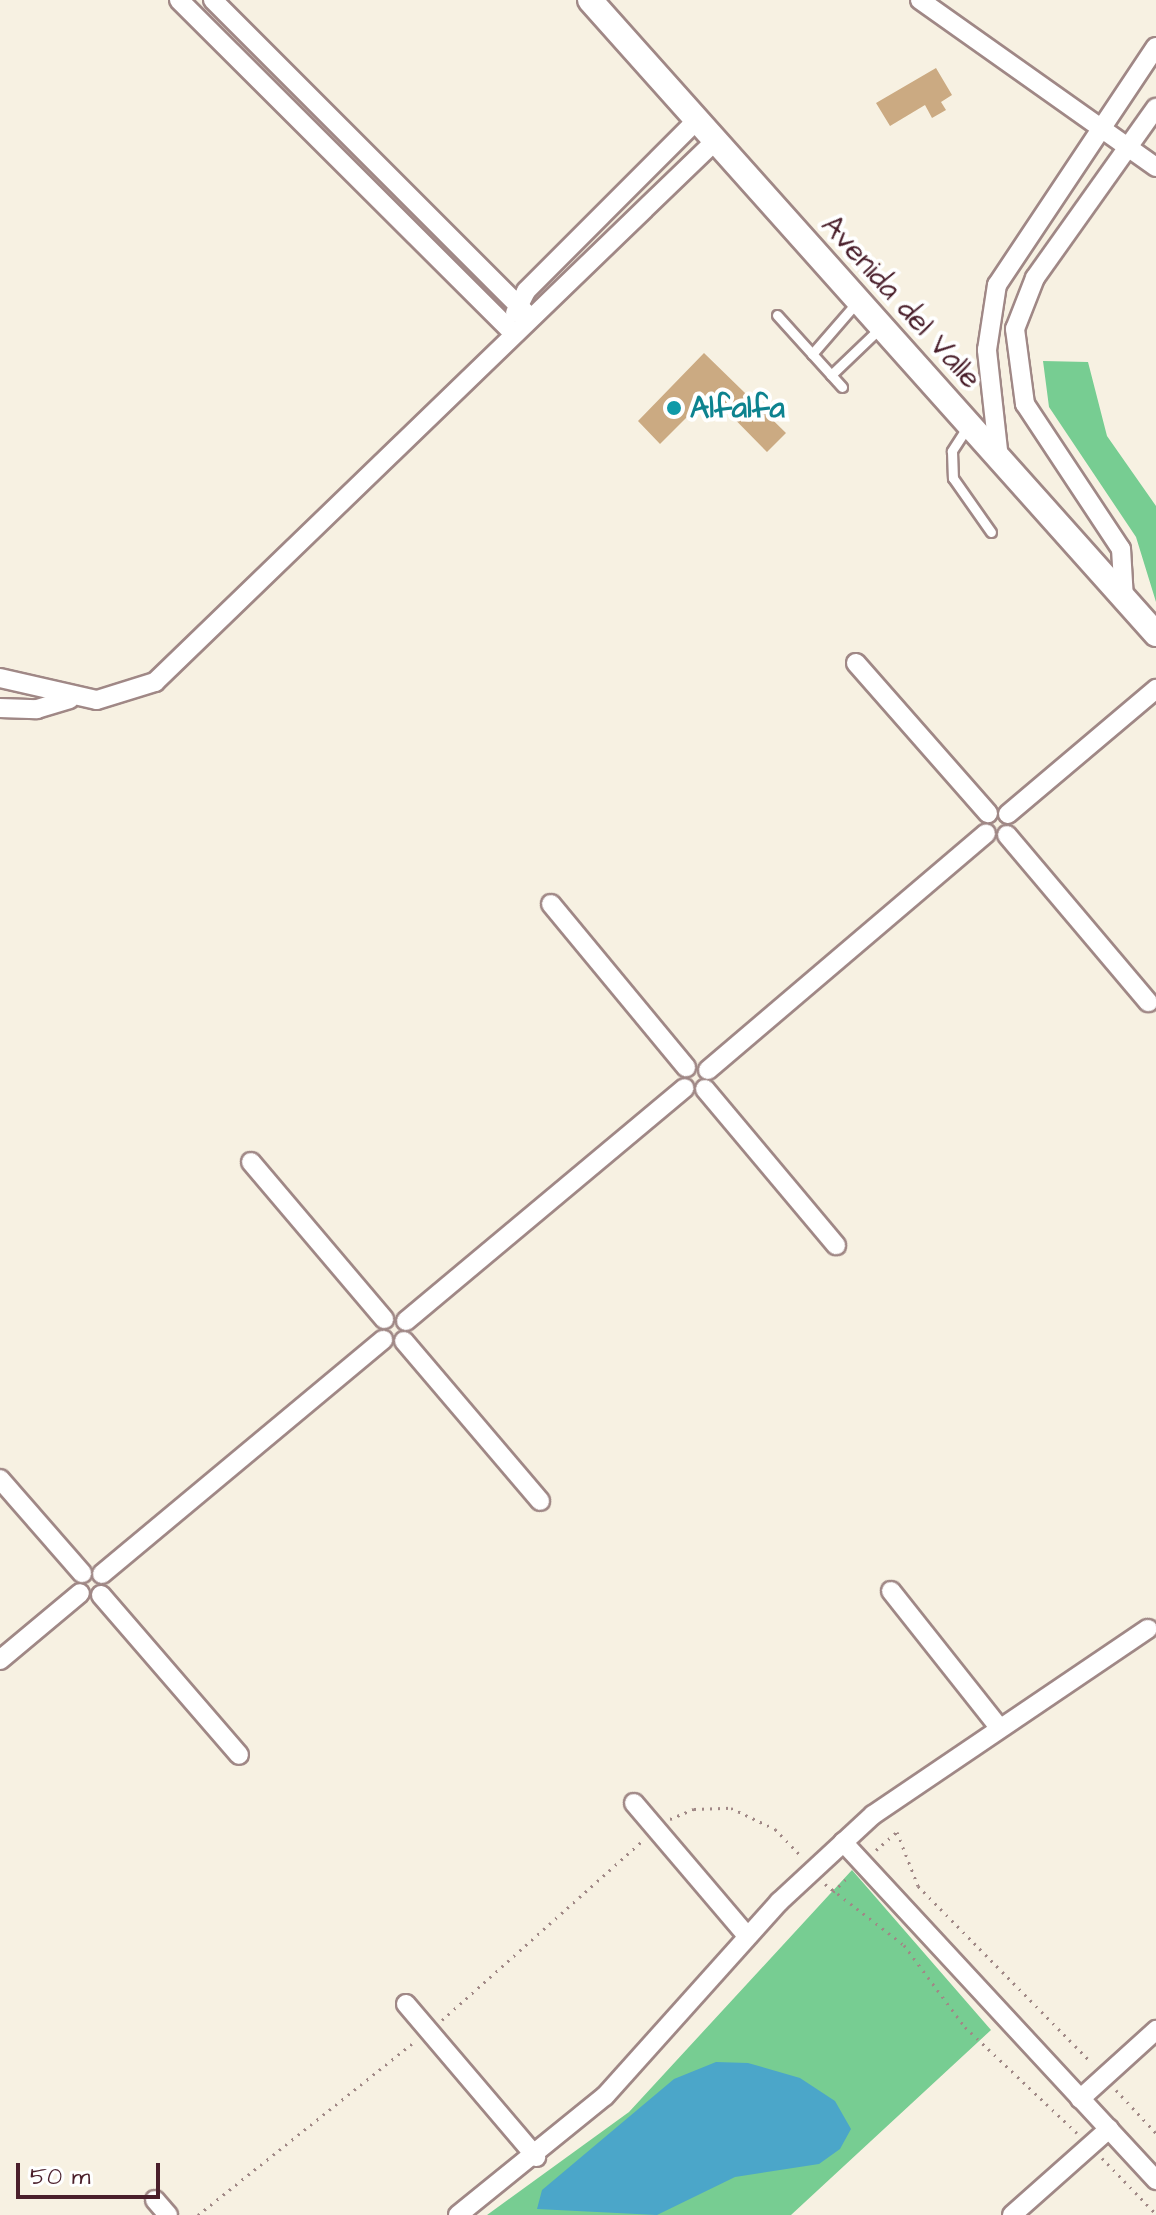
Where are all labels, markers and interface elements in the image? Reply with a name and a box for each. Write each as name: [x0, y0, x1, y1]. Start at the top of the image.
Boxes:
street label: Avenida del Valle: [814, 208, 988, 396]
place label: Alfalfa: [690, 390, 785, 426]
marker: Alfalfa: [665, 399, 683, 417]
scale bar: [20, 2147, 164, 2197]
text: 50 m: [30, 2160, 90, 2194]

